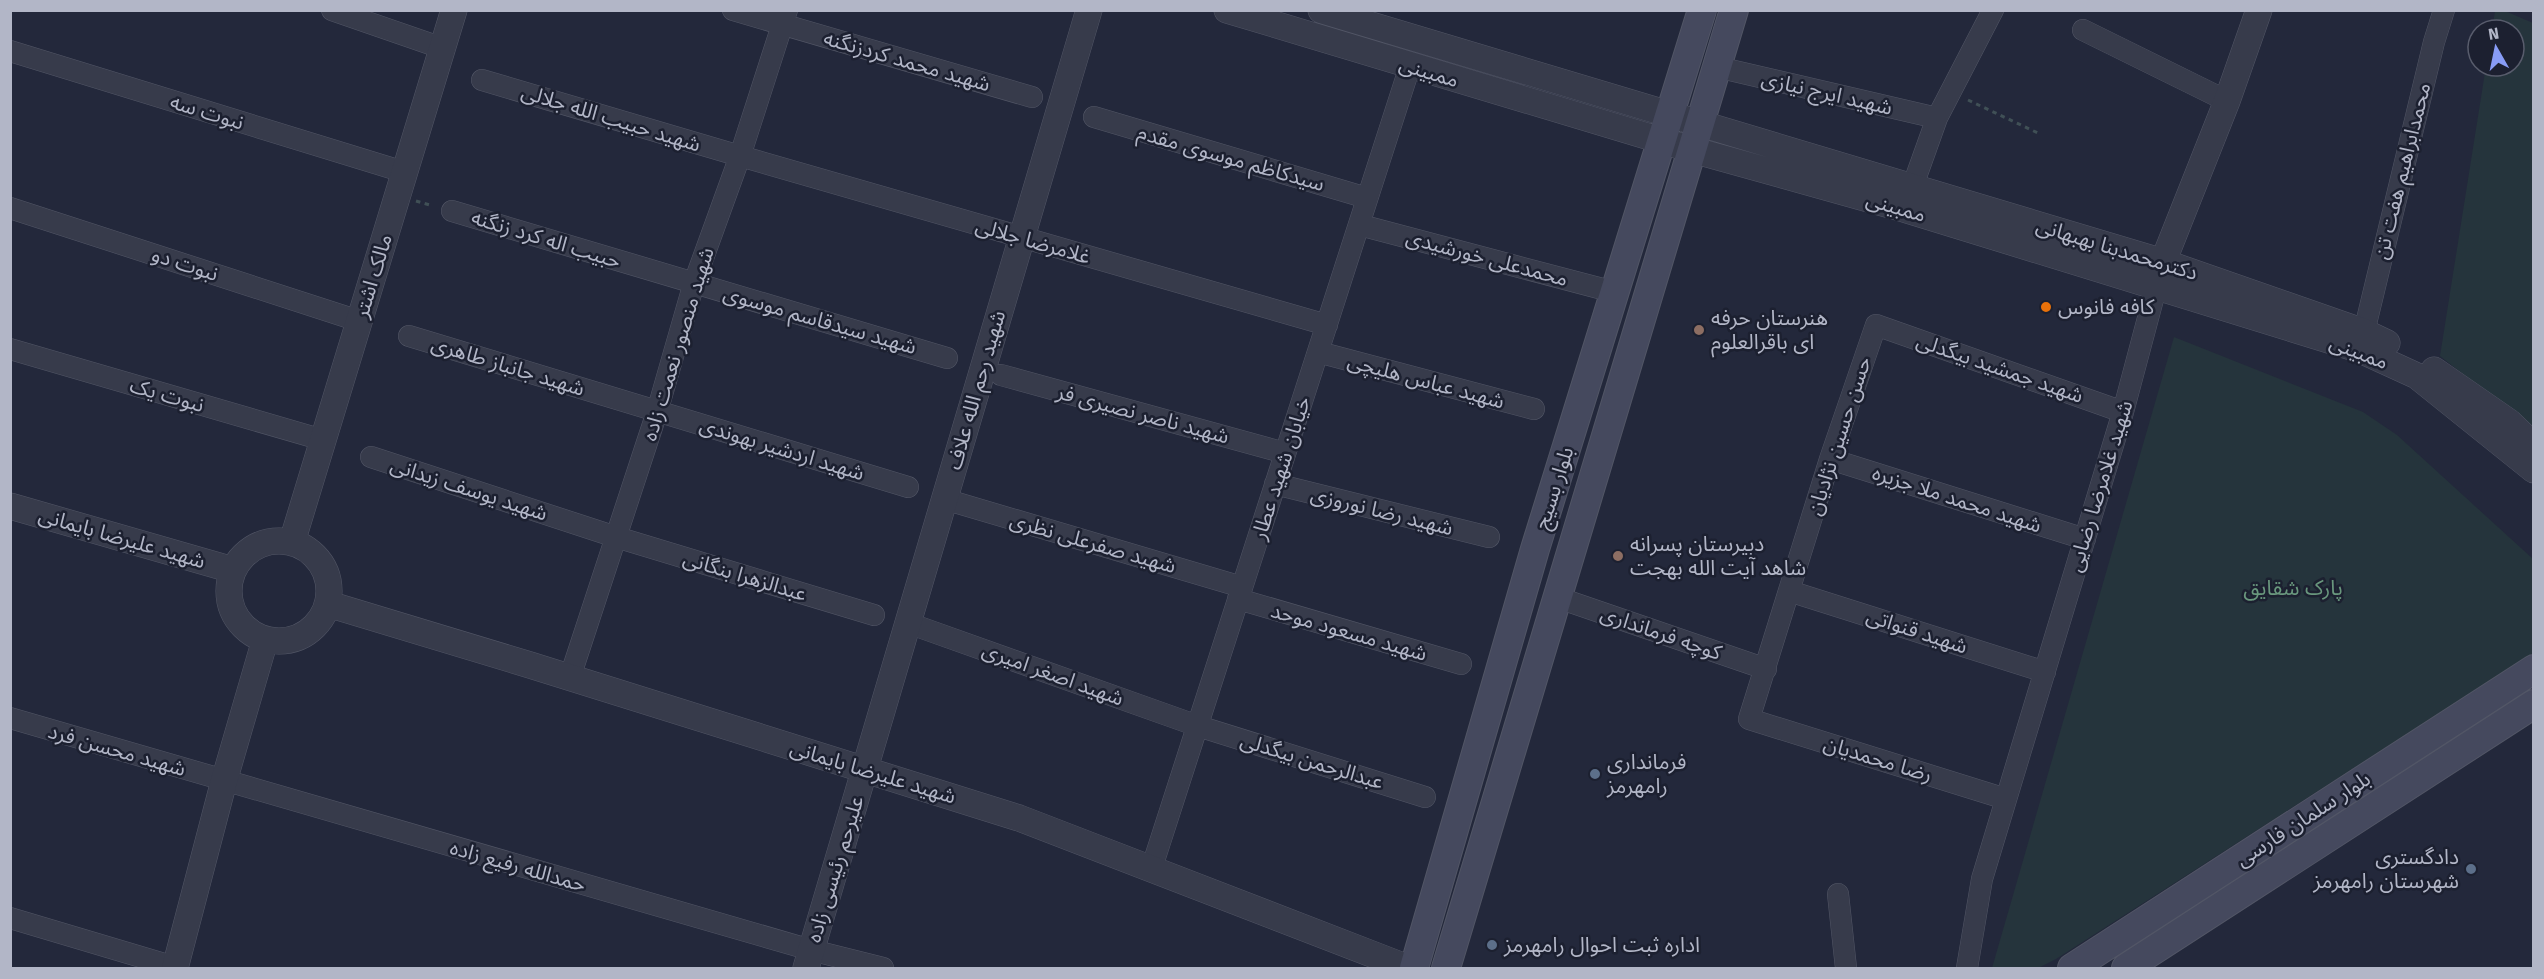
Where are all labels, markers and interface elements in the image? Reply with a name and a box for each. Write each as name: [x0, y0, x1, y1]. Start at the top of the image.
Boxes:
north arrow: [2466, 18, 2526, 78]
text: N: [2487, 23, 2500, 44]
street label: شهید محمد کردزنگنه: [821, 25, 993, 97]
street label: ممبینی: [1396, 51, 1462, 93]
street label: شهید ایرج نیازی: [1759, 65, 1895, 123]
street label: شهید حبیب الله جلالی: [518, 78, 704, 158]
street label: محمدابراهیم هفت تن: [2367, 80, 2438, 262]
street label: نبوت سه: [167, 88, 247, 136]
street label: سیدکاظم موسوی مقدم: [1134, 119, 1328, 200]
street label: ممبینی: [1863, 186, 1929, 228]
street label: حبیب اله کرد زنگنه: [468, 204, 624, 274]
street label: غلامرضا جلالی: [973, 212, 1093, 270]
street label: دکترمحمدبنا بهبهانی: [2033, 212, 2201, 286]
street label: محمدعلی خورشیدی: [1403, 224, 1571, 292]
street label: مالک اشتر: [348, 231, 398, 322]
street label: نبوت دو: [148, 241, 222, 287]
street label: شهید منصور نعمت زاده: [636, 244, 720, 444]
street label: شهید سیدقاسم موسوی: [720, 280, 920, 362]
place label: کافه فانوس: [2058, 294, 2155, 320]
marker: کافه فانوس: [2039, 300, 2053, 314]
place label: هنرستان حرفه ای باقرالعلوم: [1711, 305, 1828, 358]
street label: شهید رحم الله علاف: [941, 307, 1013, 473]
marker: هنرستان حرفه ای باقرالعلوم: [1692, 323, 1706, 337]
street label: شهید جمشید بیگدلی: [1913, 327, 2087, 409]
street label: ممبینی: [2326, 329, 2392, 375]
street label: شهید جانباز طاهری: [428, 330, 588, 402]
street label: شهید عباس هلیچی: [1345, 348, 1507, 415]
street label: حسن حسین نژادیان: [1801, 353, 1877, 519]
street label: نبوت یک: [127, 372, 207, 418]
street label: شهید ناصر نصیری فر: [1053, 378, 1232, 449]
street label: خیابان شهید عطار: [1245, 393, 1316, 544]
street label: شهید غلامرضا رضایی: [2062, 397, 2138, 575]
street label: شهید اردشیر بهوندی: [696, 412, 868, 486]
street label: بلوار بسیج: [1528, 444, 1581, 533]
street label: شهید یوسف زیدانی: [387, 451, 551, 527]
street label: شهید محمد ملا جزیره: [1869, 459, 2045, 539]
street label: شهید رضا نوروزی: [1308, 481, 1456, 541]
street label: شهید علیرضا بایمانی: [36, 502, 208, 574]
street label: شهید صفرعلی نظری: [1007, 507, 1179, 579]
place label: دبیرستان پسرانه شاهد آیت الله بهجت: [1630, 531, 1806, 581]
street label: عبدالزهرا بنگانی: [680, 545, 810, 607]
marker: دبیرستان پسرانه شاهد آیت الله بهجت: [1611, 549, 1625, 563]
park label: پارک شقایق: [2243, 575, 2343, 601]
street label: شهید مسعود موحد: [1268, 597, 1430, 667]
street label: کوچه فرمانداری: [1597, 600, 1725, 666]
street label: شهید قنواتی: [1863, 602, 1971, 660]
street label: شهید اصغر امیری: [979, 636, 1127, 712]
street label: شهید محسن فرد: [45, 718, 189, 782]
street label: عبدالرحمن بیگدلی: [1237, 727, 1387, 795]
street label: رضا محمدیان: [1821, 730, 1935, 788]
street label: شهید علیرضا بایمانی: [787, 734, 959, 810]
place label: فرمانداری رامهرمز: [1606, 749, 1687, 799]
street label: بلوار سلمان فارسی: [2231, 766, 2375, 872]
marker: فرمانداری رامهرمز: [1588, 767, 1602, 781]
street label: علیرحم رئیسی زاده: [800, 792, 872, 946]
street label: حمدالله رفیع زاده: [447, 834, 589, 900]
place label: دادگستری شهرستان رامهرمز: [2312, 844, 2459, 894]
marker: دادگستری شهرستان رامهرمز: [2464, 862, 2478, 876]
place label: اداره ثبت احوال رامهرمز: [1503, 932, 1700, 958]
marker: اداره ثبت احوال رامهرمز: [1485, 938, 1499, 952]

